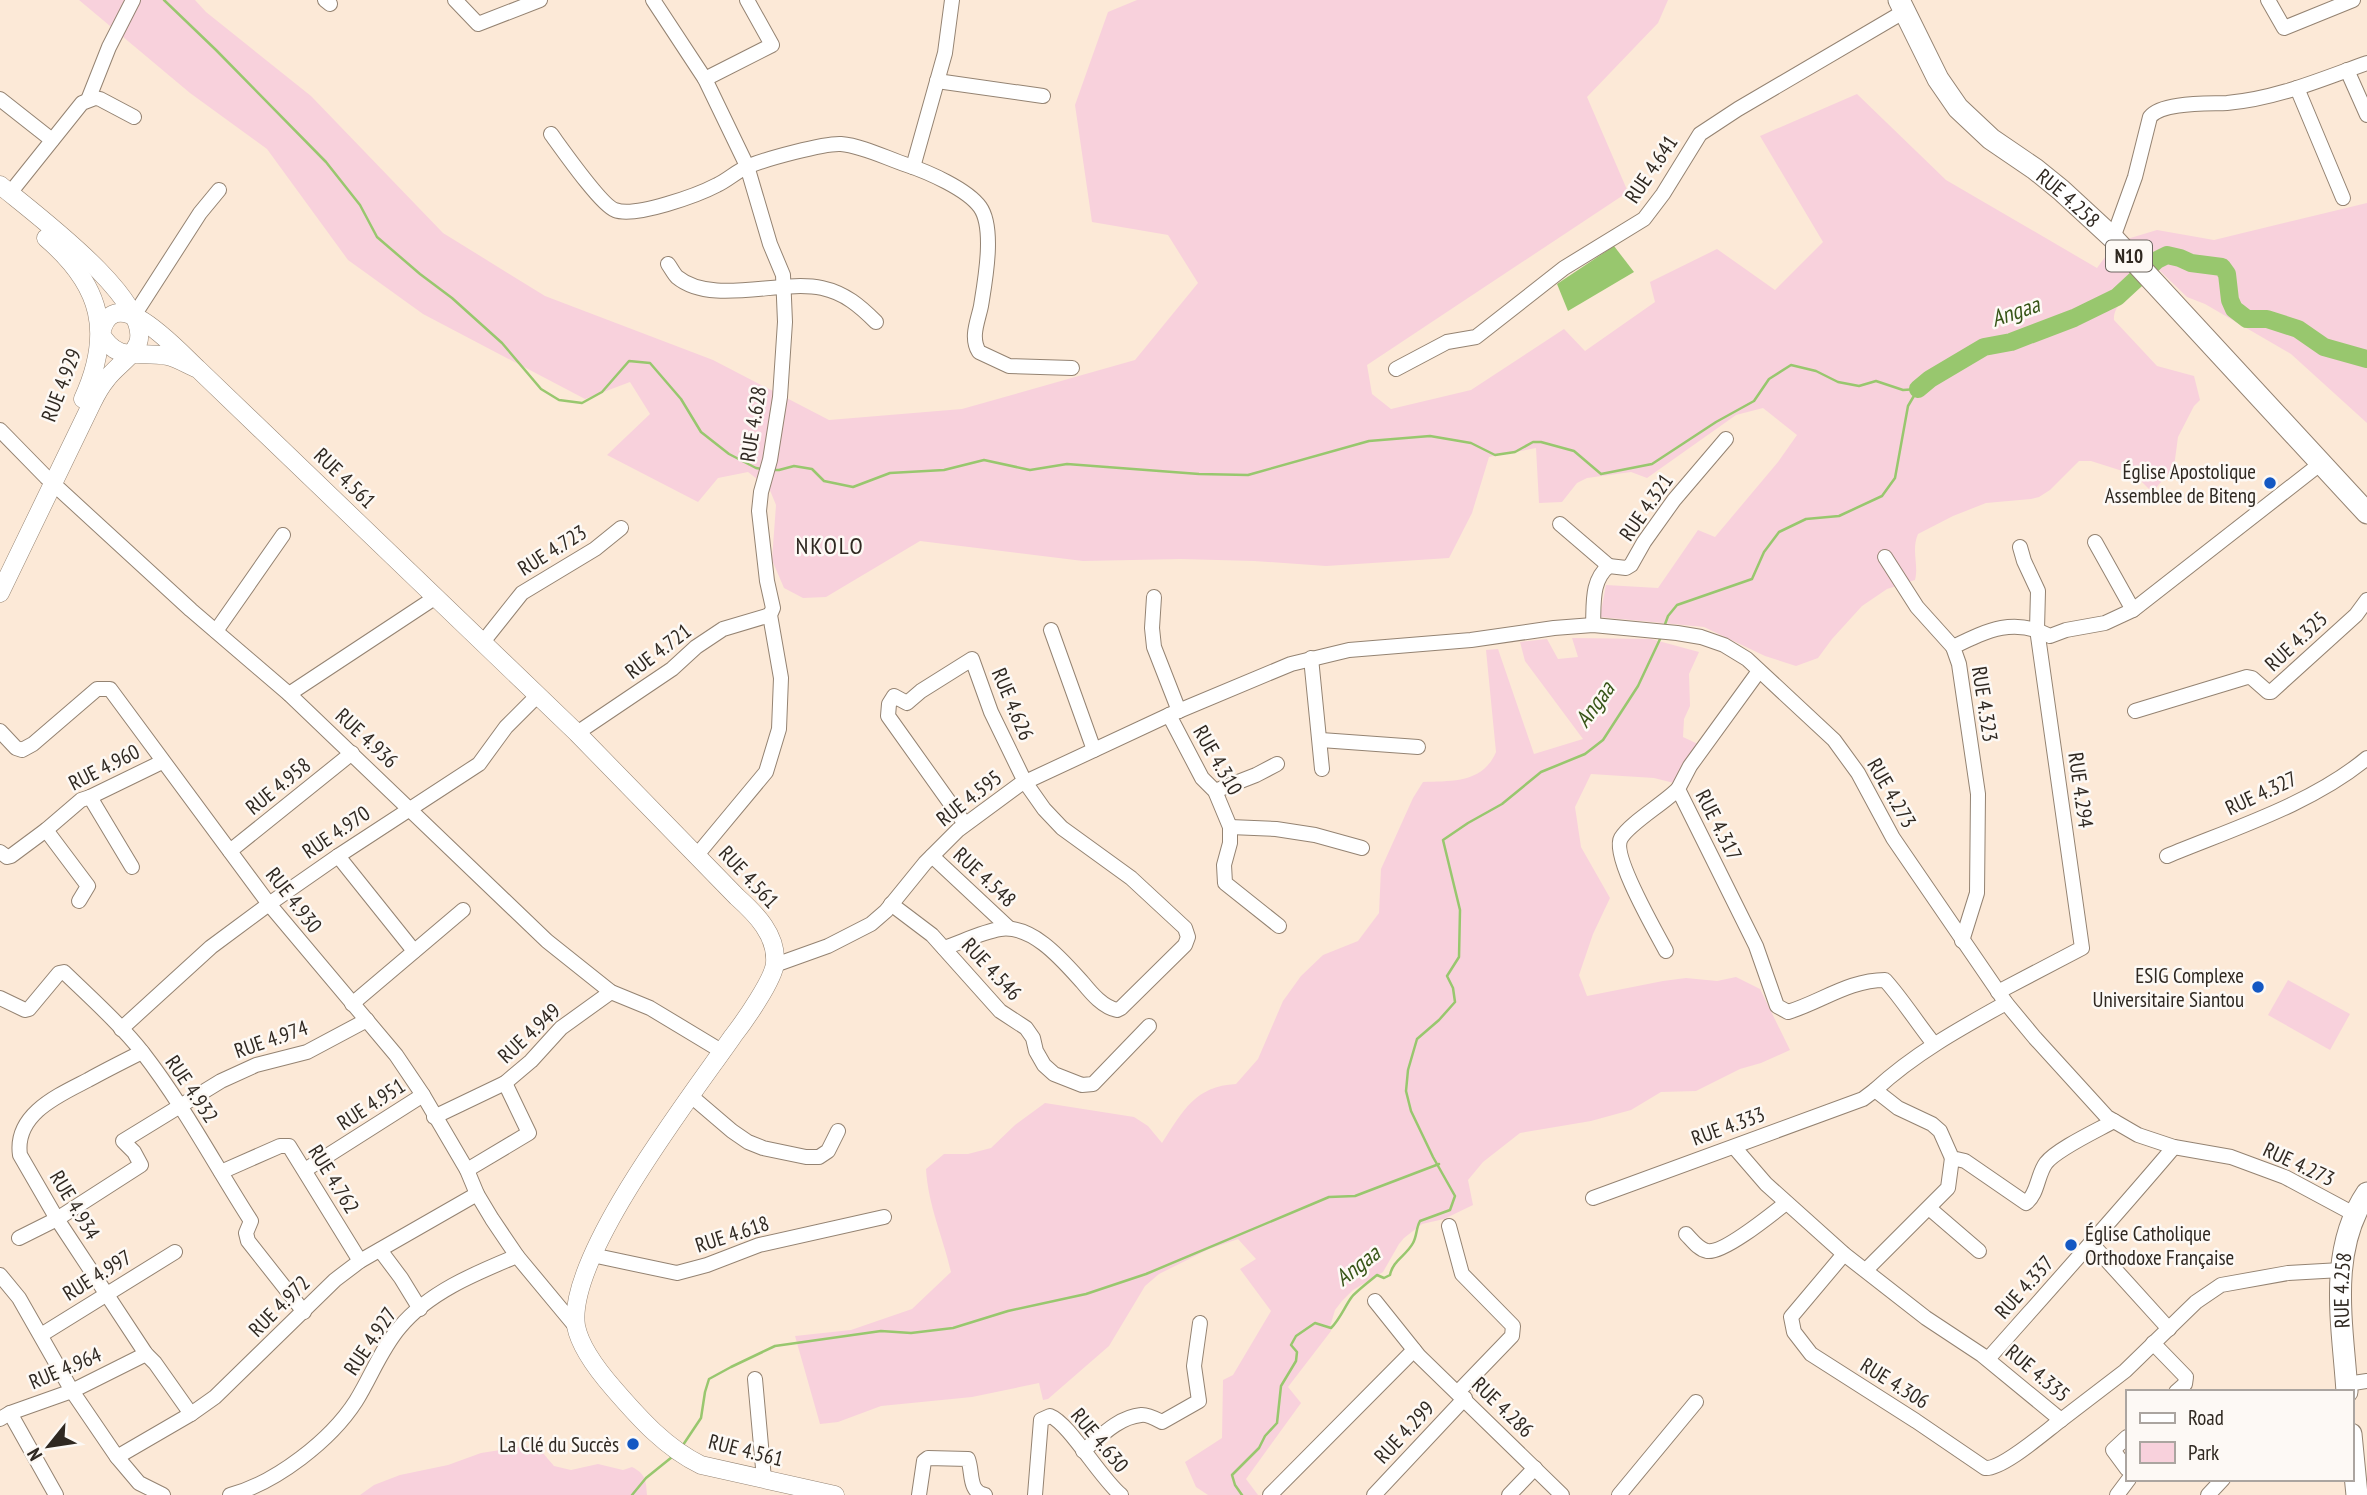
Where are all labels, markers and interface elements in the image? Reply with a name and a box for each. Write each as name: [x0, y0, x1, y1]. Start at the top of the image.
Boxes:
street label: RUE 4.641: [1619, 130, 1683, 208]
street label: RUE 4.258: [2031, 162, 2106, 233]
road number: N10: [2106, 240, 2152, 272]
water label: Angaa: [1987, 289, 2045, 333]
street label: RUE 4.929: [35, 345, 87, 425]
street label: RUE 4.628: [734, 384, 772, 464]
street label: RUE 4.561: [308, 442, 382, 514]
place label: Église Apostolique Assemblee de Biteng: [2105, 458, 2256, 509]
street label: RUE 4.321: [1613, 468, 1679, 546]
marker: Église Apostolique Assemblee de Biteng: [2262, 475, 2278, 491]
street label: RUE 4.723: [513, 518, 591, 582]
district label: NKOLO: [795, 530, 865, 561]
street label: RUE 4.325: [2259, 605, 2333, 677]
street label: RUE 4.721: [620, 617, 696, 685]
street label: RUE 4.626: [986, 664, 1040, 744]
street label: RUE 4.323: [1966, 664, 2004, 744]
water label: Angaa: [1568, 674, 1621, 732]
street label: RUE 4.936: [330, 702, 404, 774]
street label: RUE 4.310: [1187, 720, 1249, 800]
street label: RUE 4.960: [64, 738, 144, 796]
street label: RUE 4.294: [2062, 750, 2100, 830]
street label: RUE 4.958: [240, 752, 316, 820]
street label: RUE 4.273: [1861, 753, 1923, 833]
street label: RUE 4.595: [931, 764, 1007, 832]
street label: RUE 4.327: [2221, 765, 2301, 821]
street label: RUE 4.317: [1690, 785, 1748, 865]
street label: RUE 4.970: [297, 800, 375, 864]
street label: RUE 4.561: [713, 840, 785, 914]
street label: RUE 4.548: [948, 841, 1022, 913]
street label: RUE 4.930: [260, 862, 328, 938]
street label: RUE 4.546: [956, 932, 1028, 1006]
place label: ESIG Complexe Universitaire Siantou: [2092, 962, 2244, 1013]
marker: ESIG Complexe Universitaire Siantou: [2250, 979, 2266, 995]
street label: RUE 4.949: [492, 997, 566, 1069]
street label: RUE 4.974: [231, 1014, 312, 1064]
street label: RUE 4.932: [160, 1050, 224, 1128]
street label: RUE 4.951: [332, 1072, 410, 1136]
street label: RUE 4.333: [1688, 1100, 1768, 1152]
street label: RUE 4.273: [2259, 1136, 2339, 1192]
street label: RUE 4.762: [302, 1140, 366, 1218]
street label: RUE 4.934: [44, 1165, 106, 1245]
street label: RUE 4.618: [692, 1209, 772, 1259]
place label: Église Catholique Orthodoxe Française: [2085, 1220, 2234, 1271]
water label: Angaa: [1329, 1237, 1387, 1292]
marker: Église Catholique Orthodoxe Française: [2063, 1237, 2079, 1253]
street label: RUE 4.997: [58, 1243, 136, 1307]
street label: RUE 4.337: [1989, 1250, 2059, 1324]
street label: RUE 4.258: [2327, 1250, 2357, 1329]
street label: RUE 4.972: [243, 1270, 315, 1342]
street label: RUE 4.927: [338, 1302, 402, 1380]
street label: RUE 4.335: [2000, 1338, 2076, 1408]
street label: RUE 4.964: [25, 1341, 106, 1395]
street label: RUE 4.306: [1856, 1351, 1934, 1415]
street label: RUE 4.286: [1466, 1371, 1540, 1443]
legend: [2126, 1390, 2353, 1481]
street label: RUE 4.299: [1368, 1395, 1440, 1469]
street label: RUE 4.630: [1065, 1402, 1135, 1478]
text: Road: [2188, 1404, 2224, 1431]
north arrow: [14, 1411, 84, 1481]
street label: RUE 4.561: [706, 1428, 786, 1472]
place label: La Clé du Succès: [499, 1431, 619, 1458]
marker: La Clé du Succès: [625, 1436, 641, 1452]
text: Park: [2188, 1439, 2219, 1466]
text: N: [21, 1444, 47, 1465]

